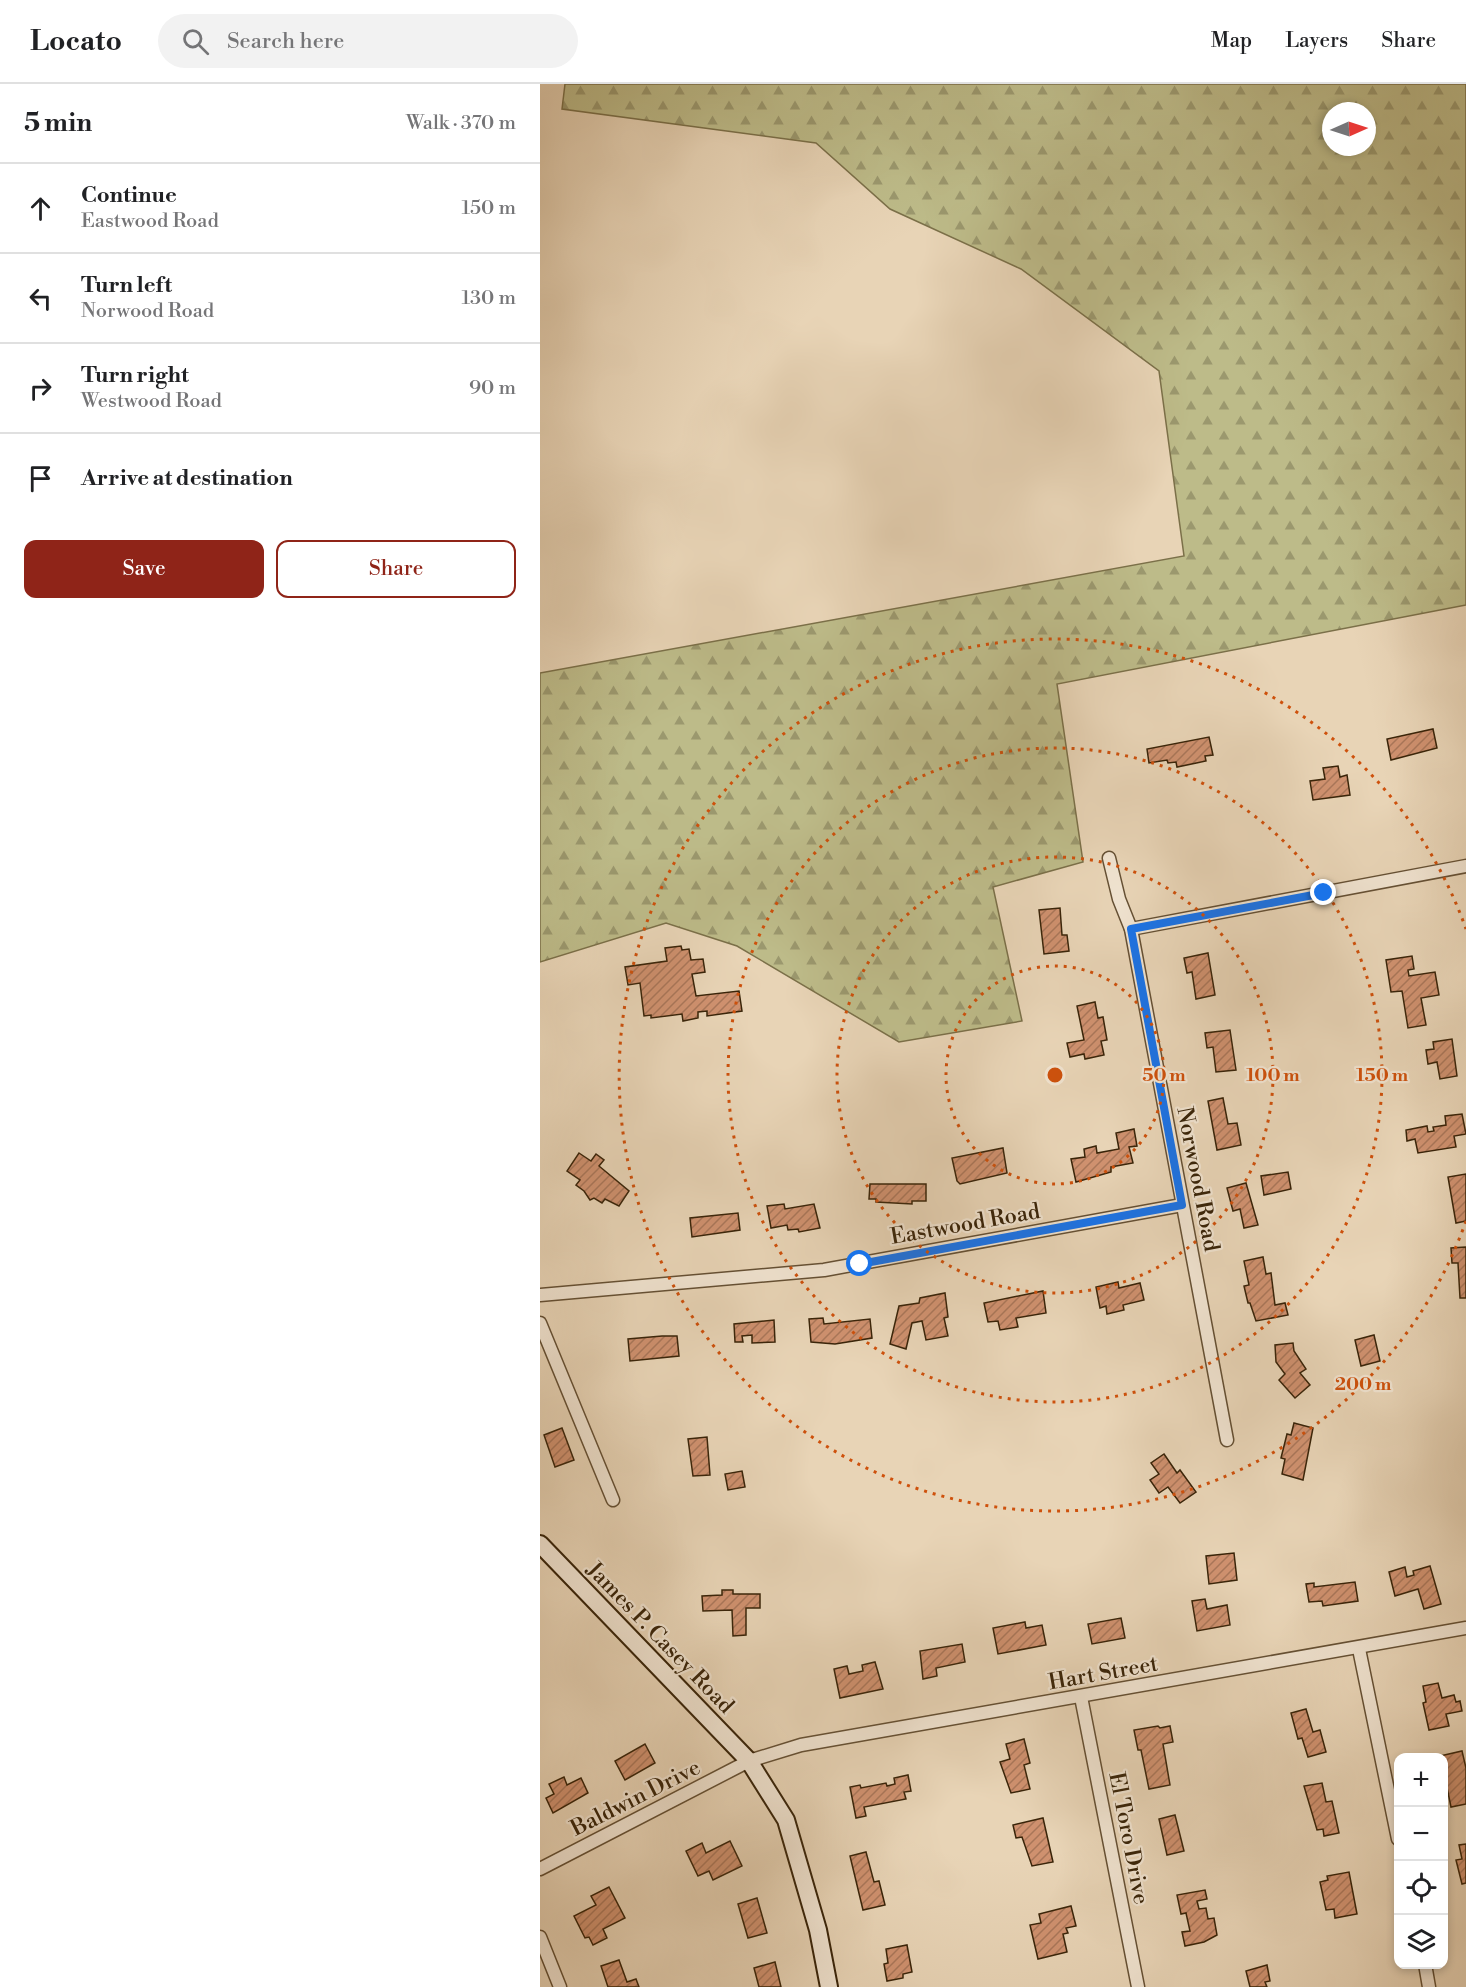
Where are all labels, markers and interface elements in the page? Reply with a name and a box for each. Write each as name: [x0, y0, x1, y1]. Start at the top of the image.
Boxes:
search box: [158, 14, 578, 68]
text: Locato: [30, 24, 122, 59]
icon: search: [179, 25, 212, 58]
text: Search here: [227, 28, 344, 55]
text: Map: [1211, 28, 1252, 54]
text: Layers: [1285, 28, 1348, 54]
text: Share: [1381, 28, 1436, 54]
north arrow: [1322, 102, 1376, 156]
text: 5 min: [24, 107, 92, 139]
text: Walk · 370 m: [406, 111, 516, 136]
text: Continue: [81, 182, 177, 209]
icon: ahead: [24, 192, 57, 225]
text: 150 m: [461, 196, 516, 221]
text: Eastwood Road: [81, 209, 219, 234]
text: Turn left: [81, 272, 172, 299]
icon: left: [24, 282, 57, 315]
text: 130 m: [461, 286, 516, 311]
text: Norwood Road: [81, 299, 214, 324]
text: Turn right: [81, 362, 189, 389]
icon: right: [24, 372, 57, 405]
text: 90 m: [469, 376, 516, 401]
text: Westwood Road: [81, 389, 222, 414]
icon: arrive: [24, 462, 57, 495]
text: Arrive at destination: [81, 465, 293, 492]
button: Save: [24, 540, 264, 598]
button: Share: [276, 540, 516, 598]
route end: [1310, 879, 1336, 905]
text: 50 m: [1142, 1064, 1186, 1087]
text: 100 m: [1246, 1064, 1300, 1087]
text: 150 m: [1356, 1064, 1409, 1087]
centre of rings: [1045, 1065, 1065, 1085]
street label: Norwood Road: [1170, 1105, 1225, 1254]
street label: Eastwood Road: [888, 1198, 1043, 1251]
route start: [846, 1250, 872, 1276]
text: 200 m: [1335, 1373, 1392, 1396]
street label: James P. Casey Road: [580, 1556, 740, 1720]
street label: Hart Street: [1046, 1651, 1160, 1696]
map controls: [1394, 1753, 1448, 1969]
button: +: [1394, 1753, 1448, 1807]
street label: Baldwin Drive: [565, 1754, 705, 1843]
street label: El Toro Drive: [1102, 1770, 1155, 1907]
button: −: [1394, 1807, 1448, 1861]
button: locate: [1394, 1861, 1448, 1915]
button: layers: [1394, 1915, 1448, 1969]

